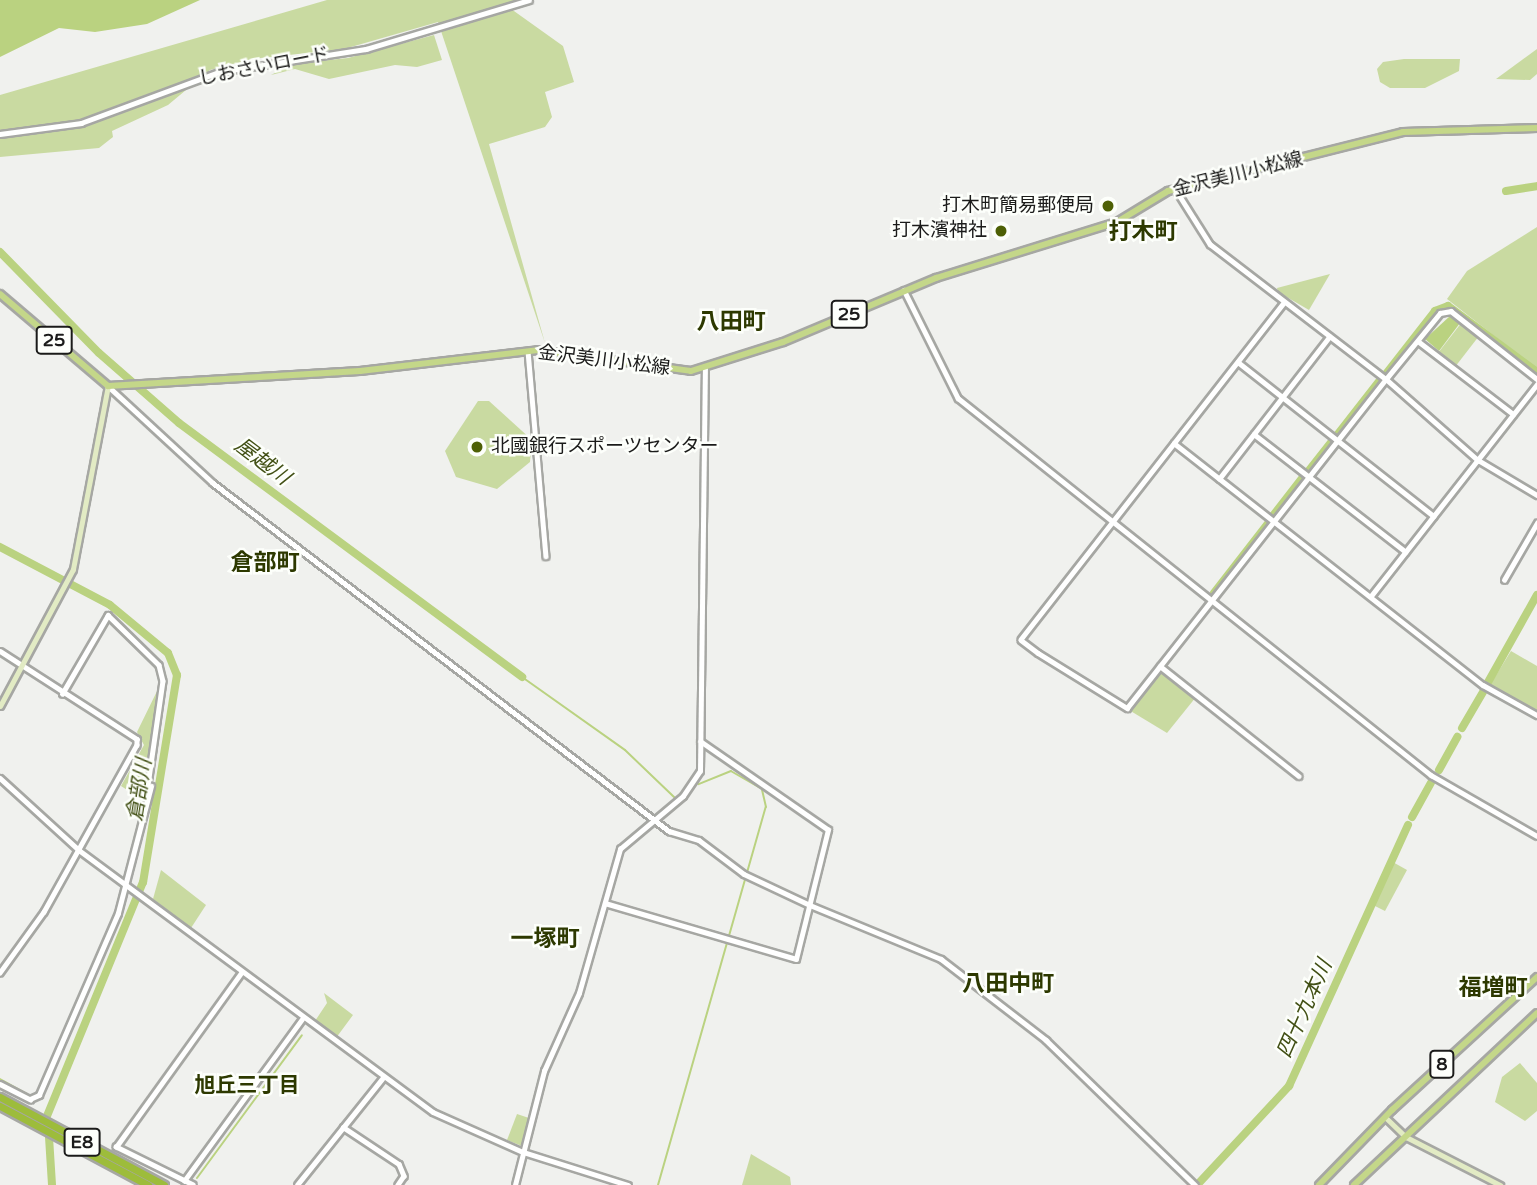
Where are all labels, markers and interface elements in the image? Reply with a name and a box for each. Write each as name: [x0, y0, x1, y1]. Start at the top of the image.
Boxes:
street label: しおさいロード: [197, 43, 331, 91]
street label: 金沢美川小松線: [1171, 148, 1305, 202]
place label: 打木町簡易郵便局: [942, 195, 1094, 217]
marker: 打木町簡易郵便局: [1100, 198, 1116, 214]
district label: 打木町: [1109, 218, 1177, 246]
place label: 打木濱神社: [892, 220, 987, 242]
marker: 打木濱神社: [993, 223, 1009, 239]
road number: 25: [830, 300, 868, 328]
district label: 八田町: [697, 308, 765, 336]
road number: 25: [35, 326, 73, 354]
street label: 金沢美川小松線: [537, 342, 671, 380]
water label: 屋越川: [229, 433, 295, 491]
place label: 北國銀行スポーツセンター: [491, 436, 719, 458]
marker: 北國銀行スポーツセンター: [469, 439, 485, 455]
district label: 倉部町: [231, 549, 299, 577]
water label: 倉部川: [123, 757, 157, 823]
district label: 一塚町: [511, 925, 579, 953]
water label: 四十九本川: [1272, 956, 1338, 1062]
district label: 八田中町: [962, 970, 1054, 998]
district label: 福増町: [1459, 974, 1527, 1002]
road number: 8: [1428, 1050, 1456, 1078]
district label: 旭丘三丁目: [195, 1073, 299, 1099]
road number: E8: [63, 1128, 101, 1156]

